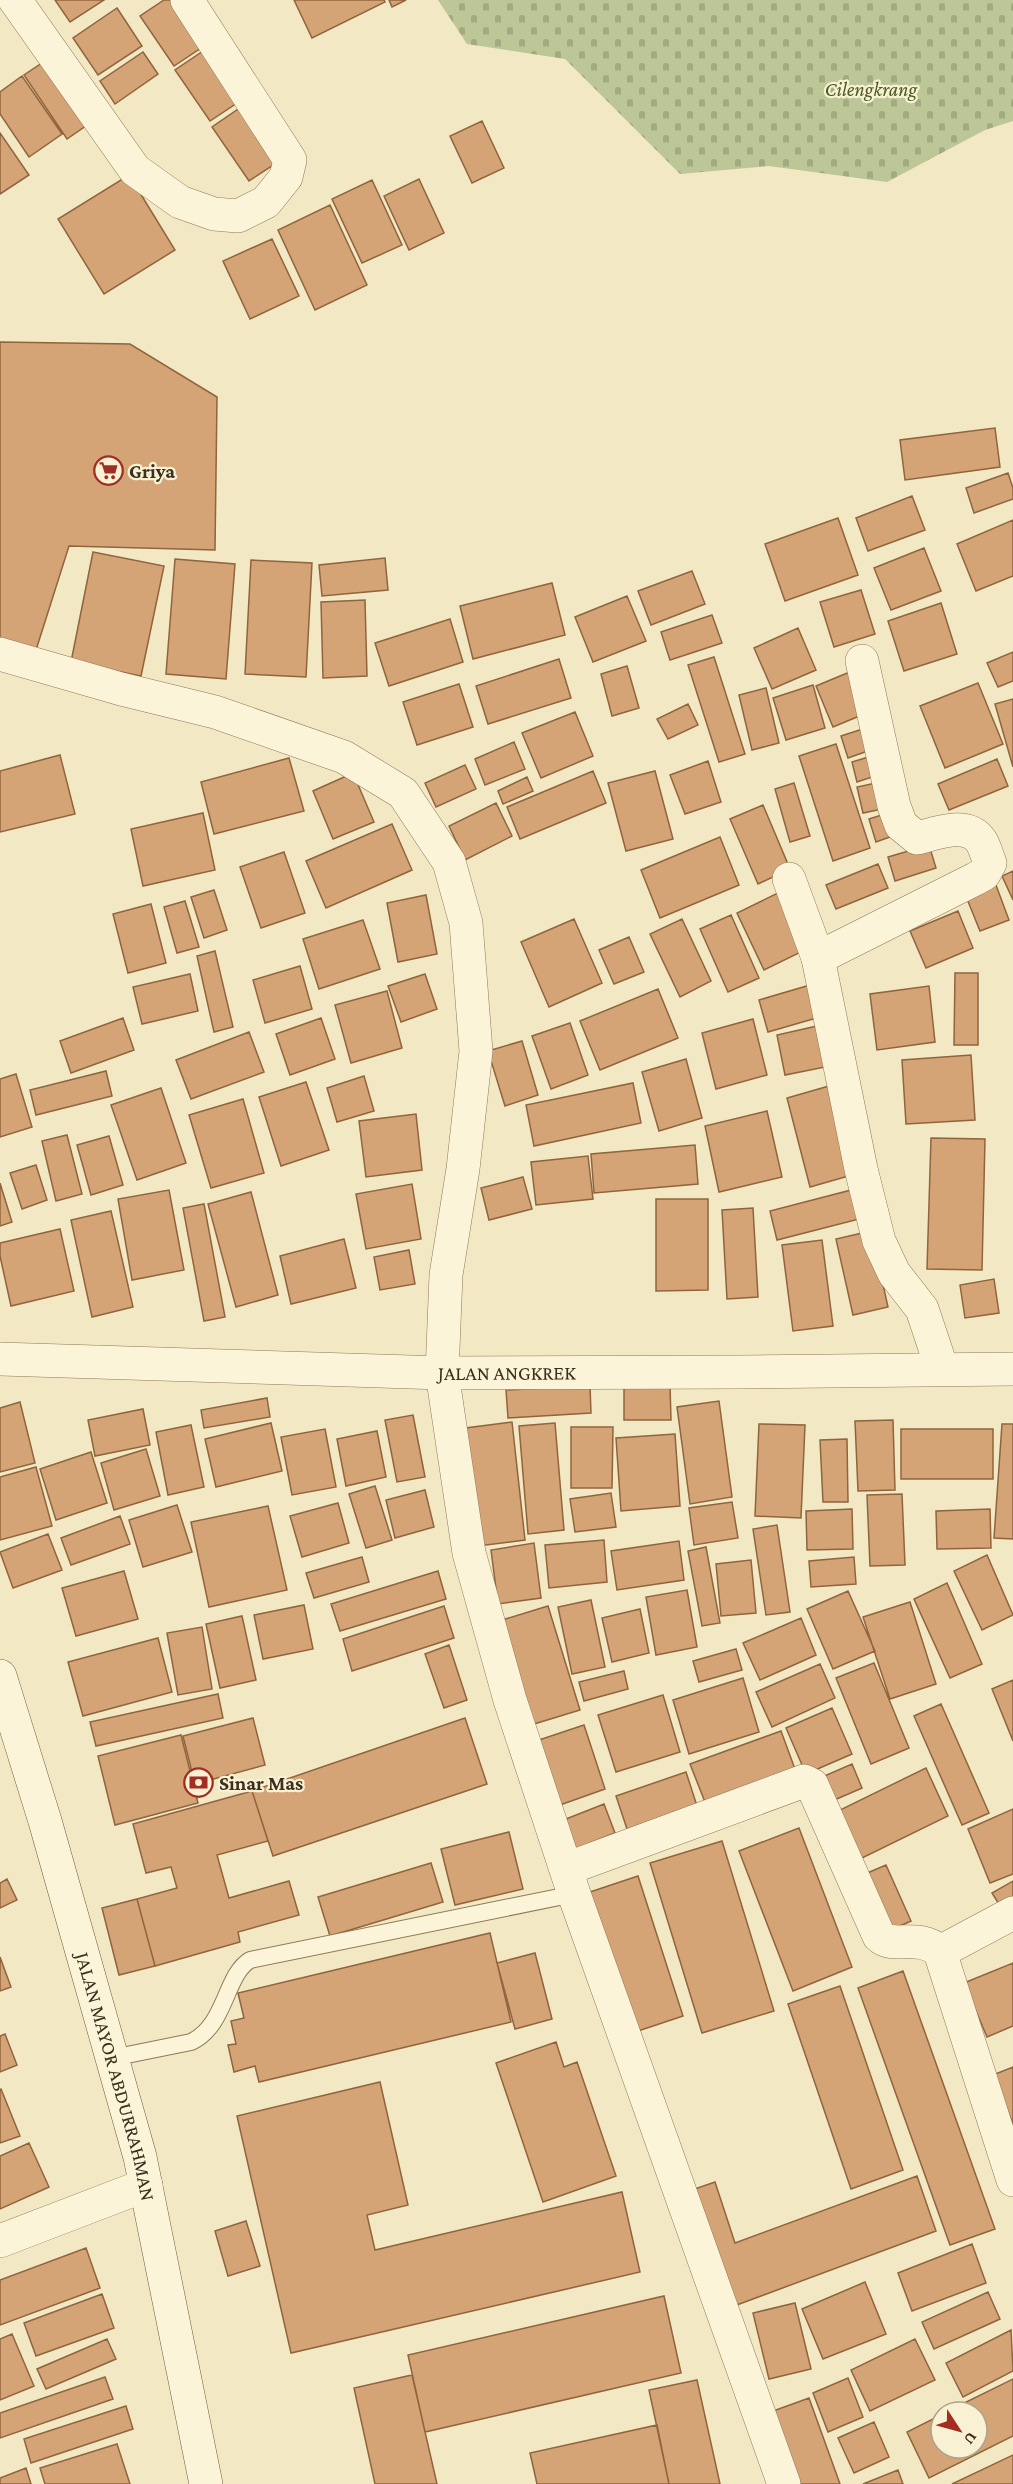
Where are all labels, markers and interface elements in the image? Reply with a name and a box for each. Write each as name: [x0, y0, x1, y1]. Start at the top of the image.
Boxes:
park label: Cilengkrang: [825, 78, 918, 101]
supermarket icon: Griya: [92, 455, 124, 487]
place label: Griya: [129, 460, 175, 482]
street label: JALAN ANGKREK: [436, 1362, 576, 1385]
bank icon: Sinar Mas: [182, 1767, 214, 1799]
place label: Sinar Mas: [219, 1772, 303, 1794]
street label: JALAN MAYOR ABDURRAHMAN: [70, 1948, 160, 2203]
north arrow: [929, 2400, 989, 2460]
text: U: [961, 2429, 981, 2448]

